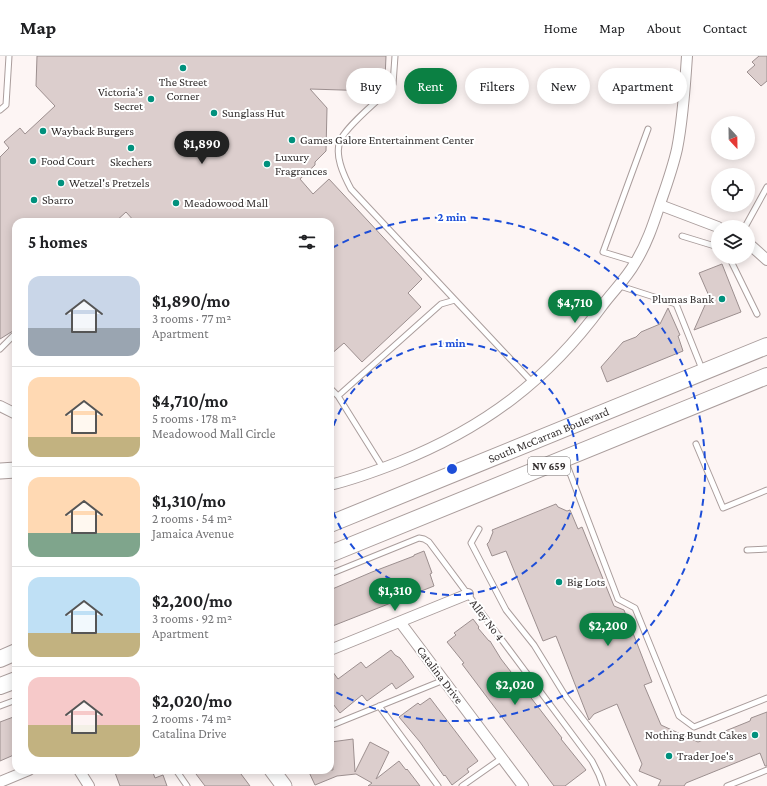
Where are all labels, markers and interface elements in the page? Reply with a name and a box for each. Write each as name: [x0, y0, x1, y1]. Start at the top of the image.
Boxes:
text: Map: [20, 17, 56, 38]
text: Home: [544, 20, 577, 36]
text: Map: [599, 20, 625, 36]
text: About: [647, 20, 681, 36]
text: Contact: [703, 20, 747, 36]
marker: The Street Corner: [178, 63, 188, 73]
chip: Buy: [346, 68, 396, 104]
chip: Rent: [404, 68, 457, 104]
chip: Filters: [465, 68, 529, 104]
chip: New: [537, 68, 590, 104]
chip: Apartment: [598, 68, 687, 104]
place label: The Street Corner: [159, 75, 208, 103]
place label: Victoria's Secret: [98, 85, 144, 113]
marker: Victoria's Secret: [146, 94, 156, 104]
place label: Sunglass Hut: [222, 106, 286, 120]
marker: Sunglass Hut: [209, 108, 219, 118]
north arrow: [711, 116, 755, 160]
map controls: [711, 116, 755, 264]
place label: Wayback Burgers: [51, 124, 134, 138]
marker: Wayback Burgers: [38, 126, 48, 136]
pin: $1,890: [169, 131, 235, 165]
place label: Games Galore Entertainment Center: [300, 133, 475, 147]
marker: Games Galore Entertainment Center: [287, 135, 297, 145]
text: $1,890: [183, 136, 221, 151]
marker: Skechers: [126, 143, 136, 153]
place label: Luxury Fragrances: [275, 150, 327, 178]
place label: Food Court: [41, 154, 96, 168]
place label: Skechers: [110, 155, 152, 169]
marker: Food Court: [28, 156, 38, 166]
marker: Luxury Fragrances: [262, 159, 272, 169]
button: locate: [711, 168, 755, 212]
place label: Wetzel's Pretzels: [69, 176, 150, 190]
marker: Wetzel's Pretzels: [56, 178, 66, 188]
place label: Sbarro: [42, 193, 74, 207]
marker: Sbarro: [29, 195, 39, 205]
place label: Meadowood Mall: [184, 196, 268, 210]
marker: Meadowood Mall: [171, 198, 181, 208]
text: 2 min: [438, 210, 467, 224]
button: layers: [711, 220, 755, 264]
icon: filters: [296, 231, 318, 253]
text: 5 homes: [28, 233, 87, 252]
pin: $4,710: [542, 290, 608, 324]
icon: home: [60, 292, 108, 340]
text: $1,890/mo: [152, 292, 230, 311]
place label: Plumas Bank: [652, 292, 714, 306]
marker: Plumas Bank: [717, 294, 727, 304]
text: $4,710: [557, 295, 593, 310]
text: 3 rooms · 77 m²: [152, 311, 231, 326]
text: Apartment: [152, 326, 209, 341]
text: 1 min: [438, 336, 466, 350]
text: $4,710/mo: [152, 392, 228, 411]
icon: home: [60, 393, 108, 441]
street label: South McCarran Boulevard: [486, 404, 612, 466]
text: 5 rooms · 178 m²: [152, 411, 237, 426]
text: Meadowood Mall Circle: [152, 426, 275, 441]
road number: NV 659: [528, 457, 570, 475]
centre of rings: [445, 462, 459, 476]
text: $1,310/mo: [152, 492, 226, 511]
icon: home: [60, 493, 108, 541]
text: 2 rooms · 54 m²: [152, 511, 232, 526]
text: Jamaica Avenue: [152, 526, 234, 541]
place label: Big Lots: [567, 575, 606, 589]
marker: Big Lots: [554, 577, 564, 587]
pin: $1,310: [362, 578, 428, 612]
text: $1,310: [378, 583, 412, 598]
text: $2,200/mo: [152, 592, 232, 611]
icon: home: [60, 593, 108, 641]
street label: Alley No 4: [467, 596, 507, 644]
text: 3 rooms · 92 m²: [152, 611, 232, 626]
pin: $2,200: [575, 613, 641, 647]
text: $2,200: [588, 618, 628, 633]
text: Apartment: [152, 626, 209, 641]
street label: Catalina Drive: [414, 643, 466, 707]
pin: $2,020: [482, 672, 548, 706]
text: $2,020: [496, 677, 534, 692]
text: $2,020/mo: [152, 692, 232, 711]
icon: home: [60, 693, 108, 741]
text: 2 rooms · 74 m²: [152, 711, 232, 726]
text: Catalina Drive: [152, 726, 226, 741]
place label: Nothing Bundt Cakes: [645, 728, 747, 742]
marker: Nothing Bundt Cakes: [750, 730, 760, 740]
place label: Trader Joe's: [677, 749, 734, 763]
marker: Trader Joe's: [664, 751, 674, 761]

